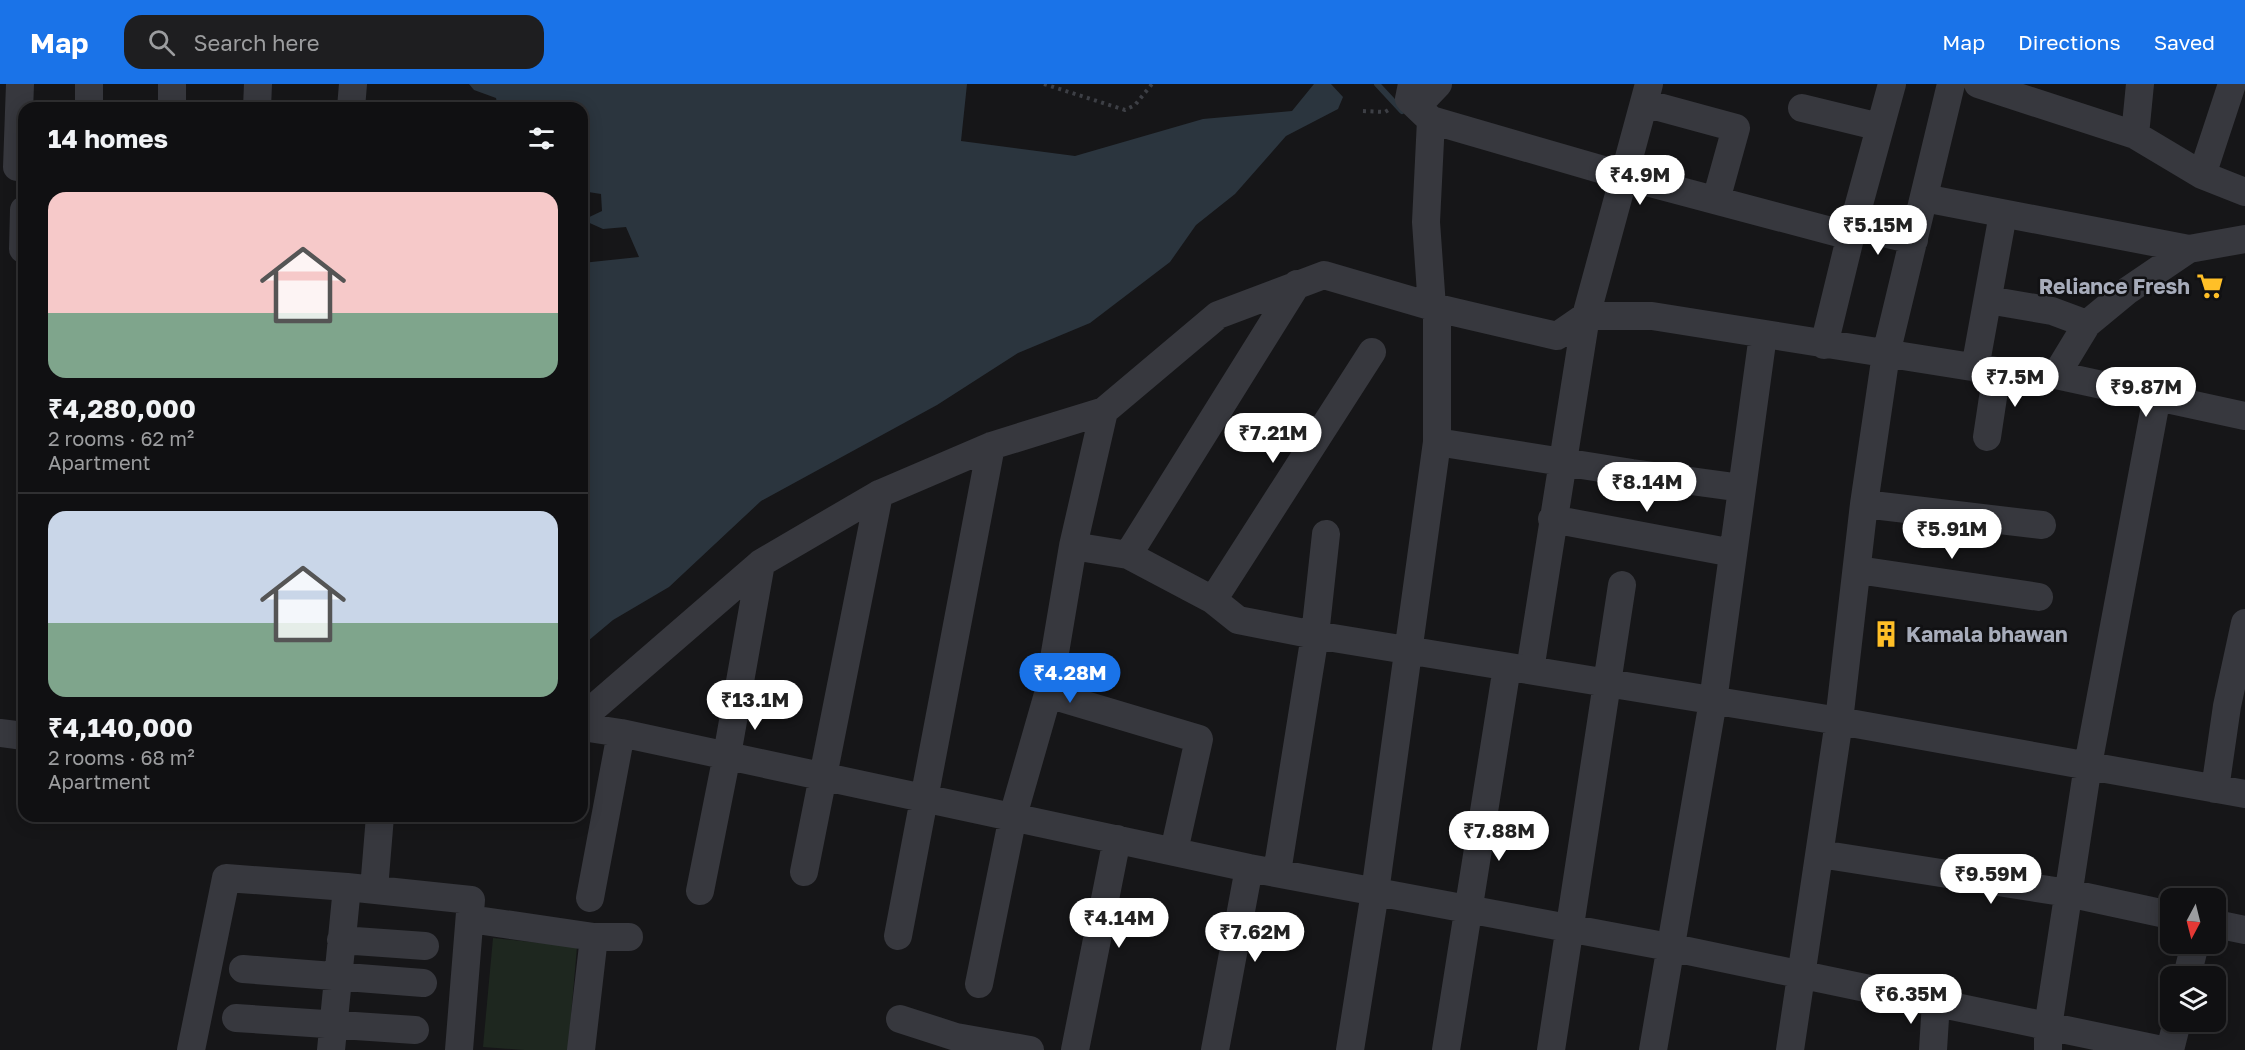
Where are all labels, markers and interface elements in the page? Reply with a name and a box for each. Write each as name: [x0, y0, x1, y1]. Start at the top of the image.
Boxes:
search box: [124, 15, 544, 69]
text: Map: [30, 26, 88, 59]
icon: search: [145, 26, 178, 59]
text: Search here: [193, 29, 319, 56]
text: Map: [1942, 29, 1985, 55]
text: Directions: [2018, 29, 2121, 55]
text: Saved: [2154, 29, 2215, 55]
icon: filters: [525, 122, 558, 155]
text: 14 homes: [48, 123, 168, 154]
pin: ₹4.9M: [1598, 155, 1682, 206]
text: ₹4.9M: [1610, 162, 1670, 186]
pin: ₹5.15M: [1829, 205, 1927, 256]
text: ₹5.15M: [1843, 212, 1913, 236]
icon: home: [249, 231, 357, 339]
supermarket icon: Reliance Fresh: [2195, 271, 2225, 301]
place label: Reliance Fresh: [2039, 273, 2190, 299]
pin: ₹7.5M: [1973, 357, 2057, 408]
text: ₹7.5M: [1986, 364, 2044, 388]
pin: ₹9.87M: [2097, 367, 2195, 418]
text: ₹9.87M: [2110, 374, 2182, 398]
text: ₹4,280,000: [48, 393, 196, 424]
pin: ₹7.21M: [1224, 413, 1322, 464]
text: ₹7.21M: [1238, 420, 1308, 444]
text: 2 rooms · 62 m²: [48, 426, 194, 450]
text: Apartment: [48, 450, 151, 474]
pin: ₹8.14M: [1598, 462, 1696, 513]
text: ₹8.14M: [1611, 469, 1683, 493]
pin: ₹5.91M: [1903, 509, 2001, 560]
text: ₹5.91M: [1917, 516, 1987, 540]
icon: home: [249, 550, 357, 658]
building icon: Kamala bhawan: [1871, 619, 1901, 649]
place label: Kamala bhawan: [1906, 621, 2068, 647]
pin: ₹4.28M: [1021, 653, 1119, 704]
text: ₹4.28M: [1033, 660, 1107, 684]
pin: ₹13.1M: [706, 680, 804, 731]
text: ₹13.1M: [721, 687, 789, 711]
text: ₹4,140,000: [48, 712, 193, 743]
text: 2 rooms · 68 m²: [48, 745, 195, 769]
text: Apartment: [48, 769, 151, 793]
pin: ₹7.88M: [1450, 811, 1548, 862]
text: ₹7.88M: [1463, 818, 1535, 842]
pin: ₹9.59M: [1942, 854, 2040, 905]
text: ₹9.59M: [1954, 861, 2028, 885]
north arrow: [2160, 888, 2226, 954]
map controls: [2160, 888, 2226, 1032]
pin: ₹4.14M: [1070, 898, 1168, 949]
text: ₹4.14M: [1084, 905, 1154, 929]
pin: ₹7.62M: [1206, 912, 1304, 963]
text: ₹7.62M: [1219, 919, 1291, 943]
button: layers: [2160, 966, 2226, 1032]
pin: ₹6.35M: [1862, 974, 1960, 1025]
text: ₹6.35M: [1875, 981, 1947, 1005]

